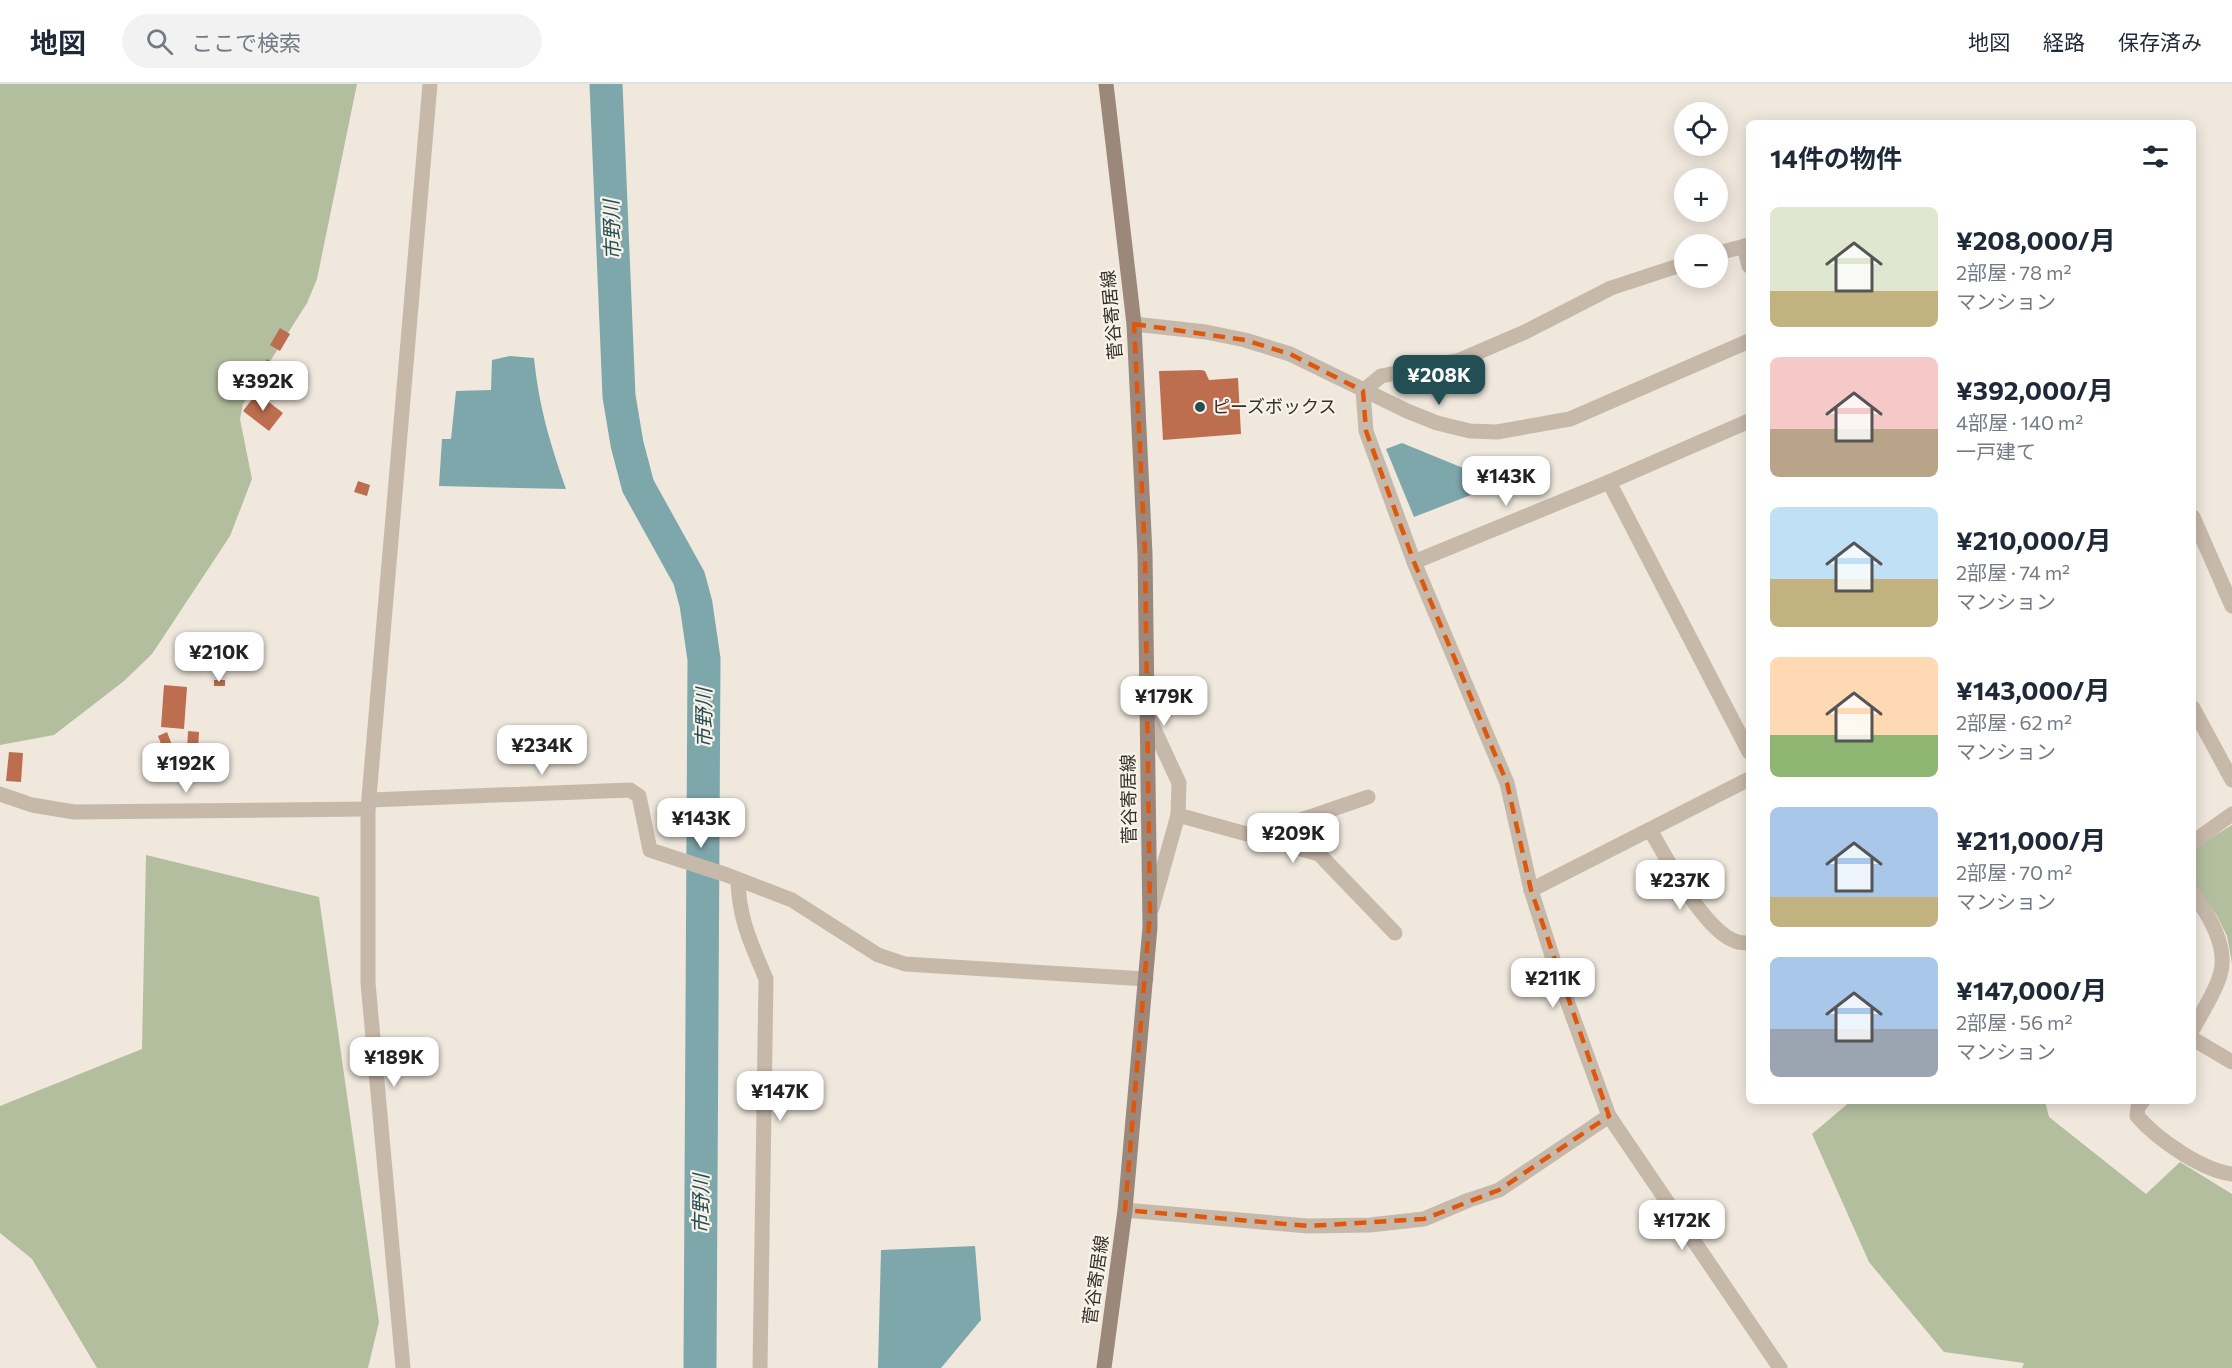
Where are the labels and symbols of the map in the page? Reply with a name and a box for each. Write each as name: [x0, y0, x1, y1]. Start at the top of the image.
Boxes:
water label: 市野川: [598, 198, 624, 260]
street label: 菅谷寄居線: [1096, 269, 1126, 361]
pin: ¥208K: [1397, 355, 1481, 406]
pin: ¥392K: [221, 361, 305, 412]
place label: ピーズボックス: [1212, 395, 1337, 417]
marker: ピーズボックス: [1193, 400, 1207, 414]
pin: ¥143K: [1464, 456, 1548, 507]
pin: ¥210K: [177, 632, 261, 683]
pin: ¥179K: [1122, 676, 1206, 727]
water label: 市野川: [691, 686, 715, 748]
pin: ¥234K: [500, 725, 584, 776]
pin: ¥192K: [144, 743, 228, 794]
street label: 菅谷寄居線: [1116, 754, 1140, 844]
pin: ¥143K: [659, 798, 743, 849]
pin: ¥209K: [1251, 813, 1335, 864]
pin: ¥237K: [1638, 860, 1722, 911]
pin: ¥211K: [1511, 958, 1595, 1009]
pin: ¥189K: [352, 1037, 436, 1088]
pin: ¥147K: [738, 1071, 822, 1122]
water label: 市野川: [688, 1172, 712, 1234]
pin: ¥172K: [1640, 1200, 1724, 1251]
street label: 菅谷寄居線: [1078, 1234, 1112, 1326]

